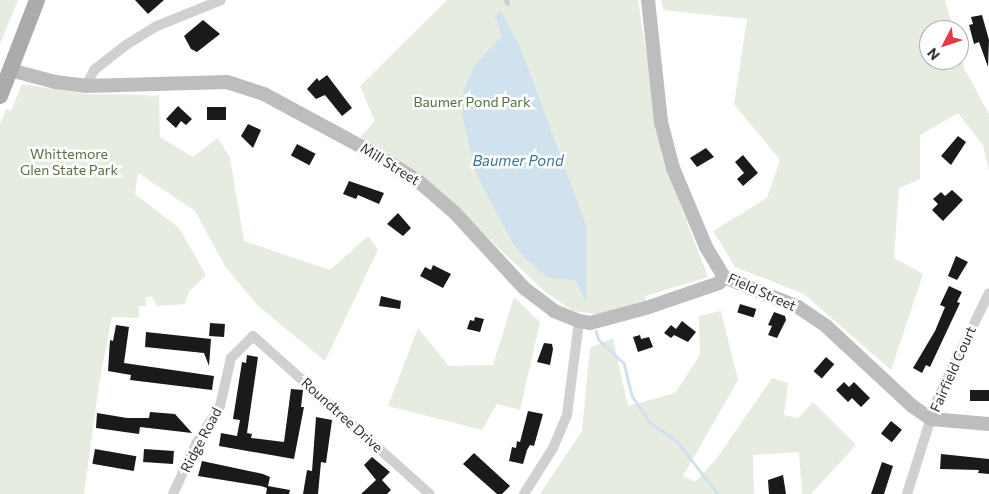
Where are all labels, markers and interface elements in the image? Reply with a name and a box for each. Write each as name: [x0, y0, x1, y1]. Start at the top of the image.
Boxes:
north arrow: [919, 20, 969, 70]
text: N: [923, 45, 943, 64]
park label: Baumer Pond Park: [413, 94, 531, 110]
street label: Mill Street: [357, 139, 423, 189]
park label: Whittemore Glen State Park: [20, 146, 118, 178]
water label: Baumer Pond: [472, 152, 564, 170]
street label: Field Street: [725, 269, 799, 315]
street label: Fairfield Court: [927, 323, 979, 415]
street label: Roundtree Drive: [298, 374, 386, 456]
street label: Ridge Road: [177, 405, 225, 475]

